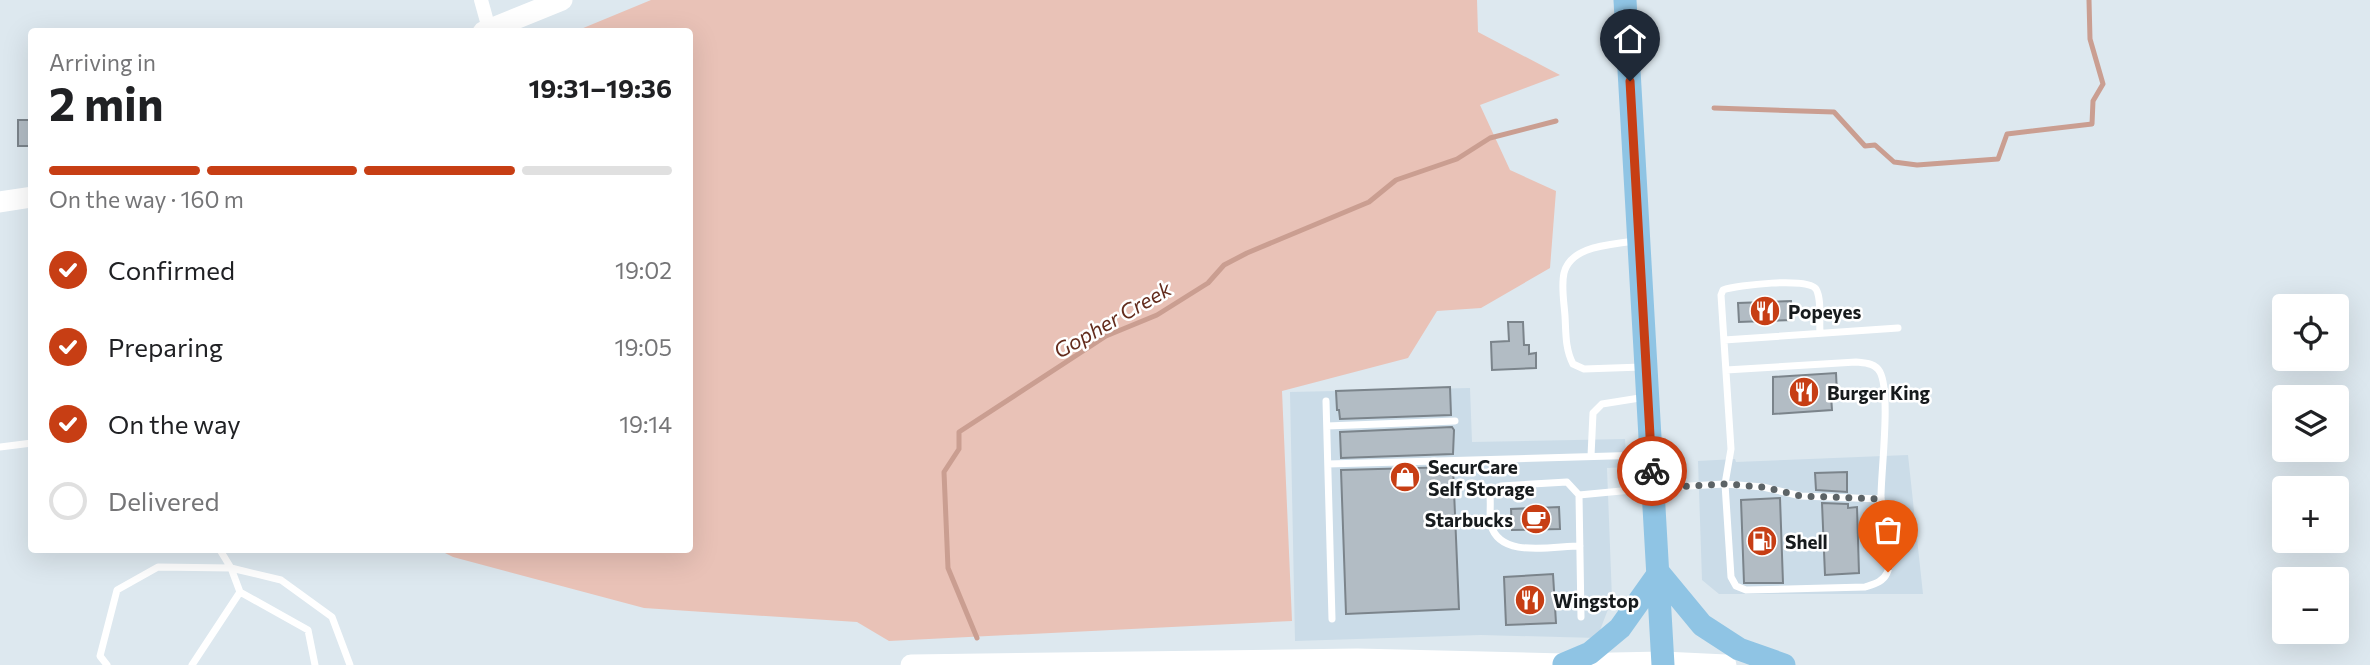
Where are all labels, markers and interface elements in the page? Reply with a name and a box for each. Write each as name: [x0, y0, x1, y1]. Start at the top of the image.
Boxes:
pin: [1600, 9, 1660, 81]
icon: home: [1611, 20, 1649, 58]
text: Arriving in: [49, 48, 156, 76]
text: 19:31–19:36: [529, 72, 672, 103]
text: 2 min: [49, 74, 164, 130]
text: On the way · 160 m: [49, 185, 244, 213]
icon: check: [49, 251, 87, 289]
text: Confirmed: [108, 254, 235, 285]
text: 19:02: [615, 256, 672, 284]
water label: Gopher Creek: [1049, 275, 1176, 363]
restaurant icon: Popeyes: [1748, 294, 1782, 328]
map controls: [2272, 294, 2349, 644]
button: locate: [2272, 294, 2349, 371]
place label: Popeyes: [1788, 300, 1861, 323]
icon: check: [49, 328, 87, 366]
text: Preparing: [108, 331, 223, 362]
text: 19:05: [615, 333, 672, 361]
restaurant icon: Burger King: [1787, 375, 1821, 409]
place label: Burger King: [1827, 381, 1931, 404]
button: layers: [2272, 385, 2349, 462]
icon: check: [49, 405, 87, 443]
text: On the way: [108, 408, 241, 439]
text: 19:14: [619, 410, 672, 438]
courier: [1617, 436, 1687, 506]
icon: bike: [1633, 452, 1671, 490]
place label: SecurCare Self Storage: [1428, 455, 1534, 500]
shop icon: SecurCare Self Storage: [1388, 460, 1422, 494]
button: +: [2272, 476, 2349, 553]
text: Delivered: [108, 485, 219, 516]
pin: [1858, 500, 1918, 572]
cafe icon: Starbucks: [1519, 502, 1553, 536]
place label: Starbucks: [1425, 508, 1513, 531]
icon: bag: [1869, 511, 1907, 549]
fuel station icon: Shell: [1745, 524, 1779, 558]
place label: Shell: [1785, 530, 1828, 553]
button: −: [2272, 567, 2349, 644]
restaurant icon: Wingstop: [1513, 583, 1547, 617]
place label: Wingstop: [1553, 589, 1639, 612]

